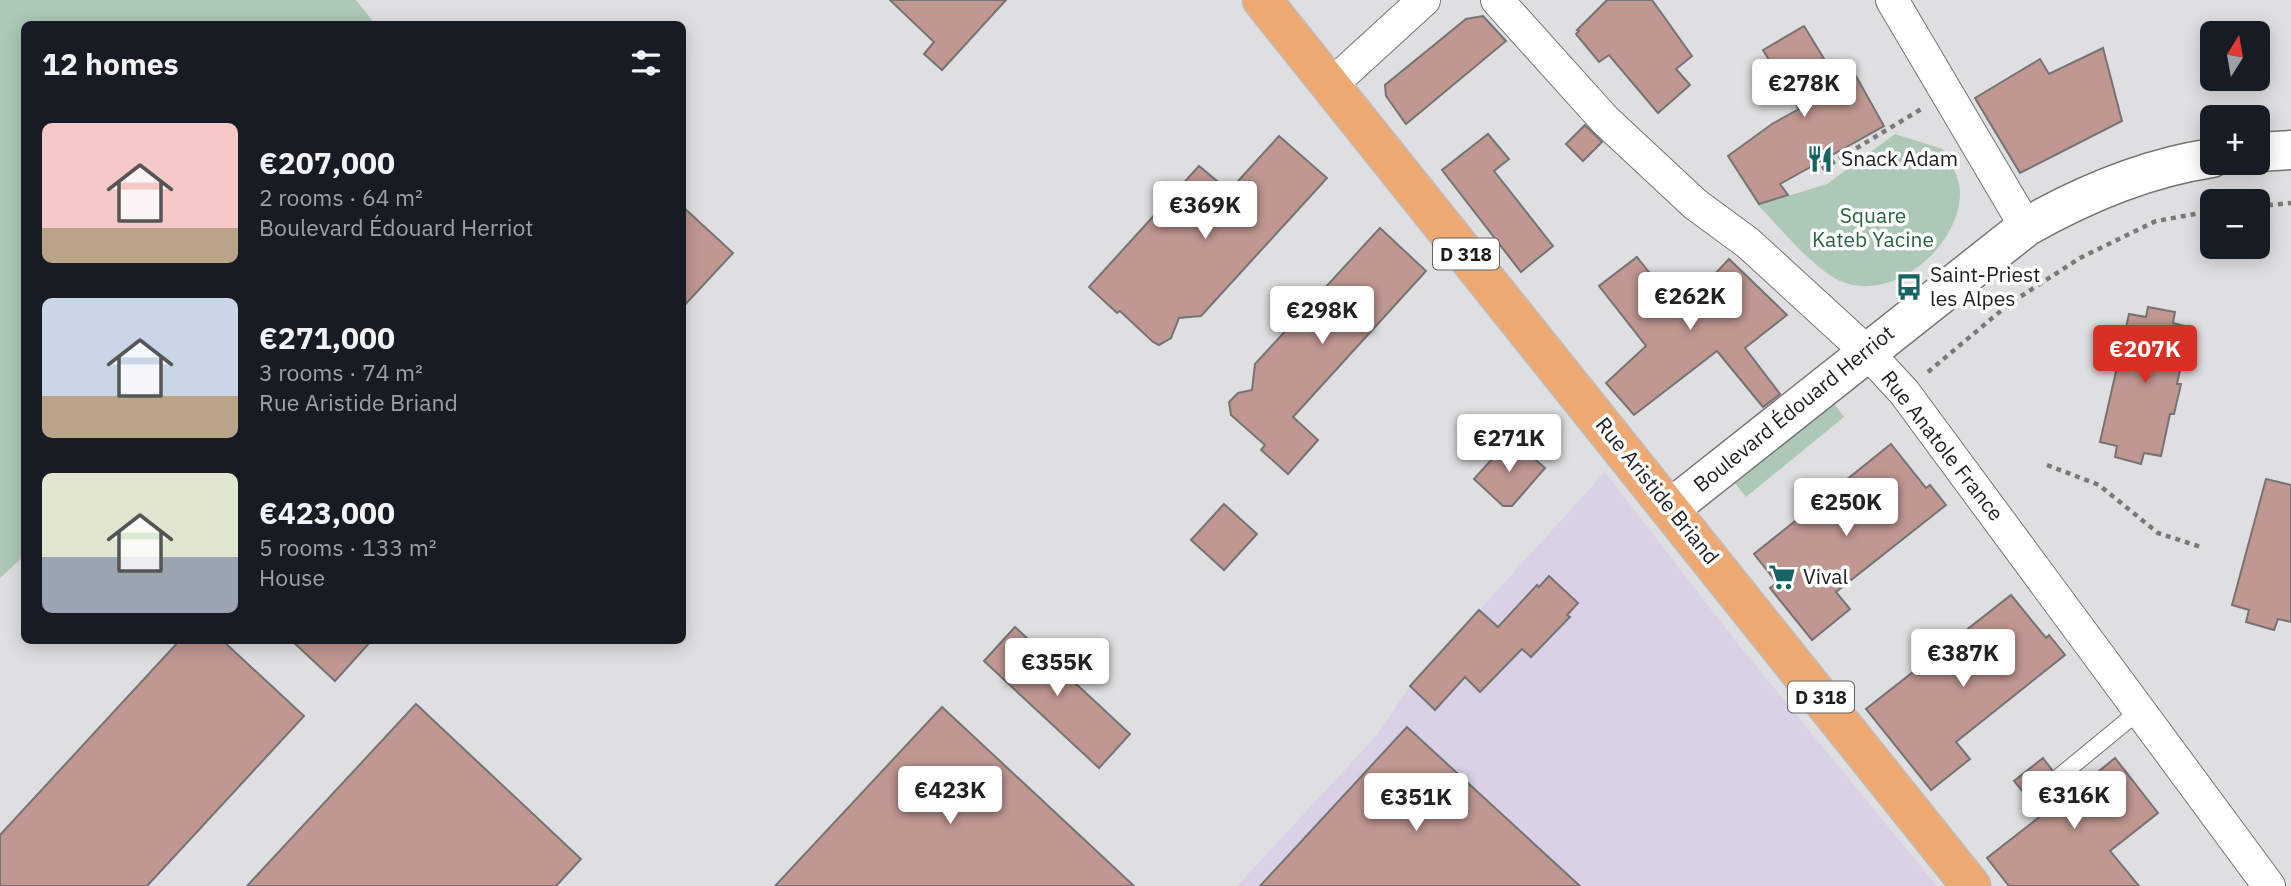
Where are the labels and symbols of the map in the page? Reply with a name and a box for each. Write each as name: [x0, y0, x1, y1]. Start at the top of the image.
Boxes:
north arrow: [2200, 21, 2270, 91]
pin: €278K: [1755, 60, 1853, 119]
restaurant icon: Snack Adam: [1805, 144, 1835, 174]
place label: Snack Adam: [1841, 144, 1958, 172]
pin: €369K: [1156, 182, 1254, 241]
park label: Square Kateb Yacine: [1812, 201, 1934, 253]
road number: D 318: [1433, 238, 1499, 270]
place label: Saint-Priest les Alpes: [1930, 260, 2040, 312]
pin: €262K: [1641, 272, 1739, 332]
bus stop icon: Saint-Priest les Alpes: [1894, 272, 1924, 302]
pin: €298K: [1273, 286, 1371, 346]
street label: Boulevard Édouard Herriot: [1687, 319, 1900, 498]
pin: €207K: [2096, 326, 2194, 385]
street label: Rue Anatole France: [1875, 364, 2010, 526]
street label: Rue Aristide Briand: [1590, 411, 1726, 570]
pin: €271K: [1460, 414, 1558, 474]
pin: €250K: [1797, 478, 1895, 538]
supermarket icon: Vival: [1767, 562, 1797, 592]
place label: Vival: [1803, 562, 1848, 590]
pin: €387K: [1914, 630, 2012, 689]
pin: €355K: [1008, 638, 1106, 698]
road number: D 318: [1788, 682, 1854, 712]
pin: €423K: [901, 766, 999, 826]
pin: €316K: [2025, 772, 2123, 831]
pin: €351K: [1367, 774, 1465, 833]

